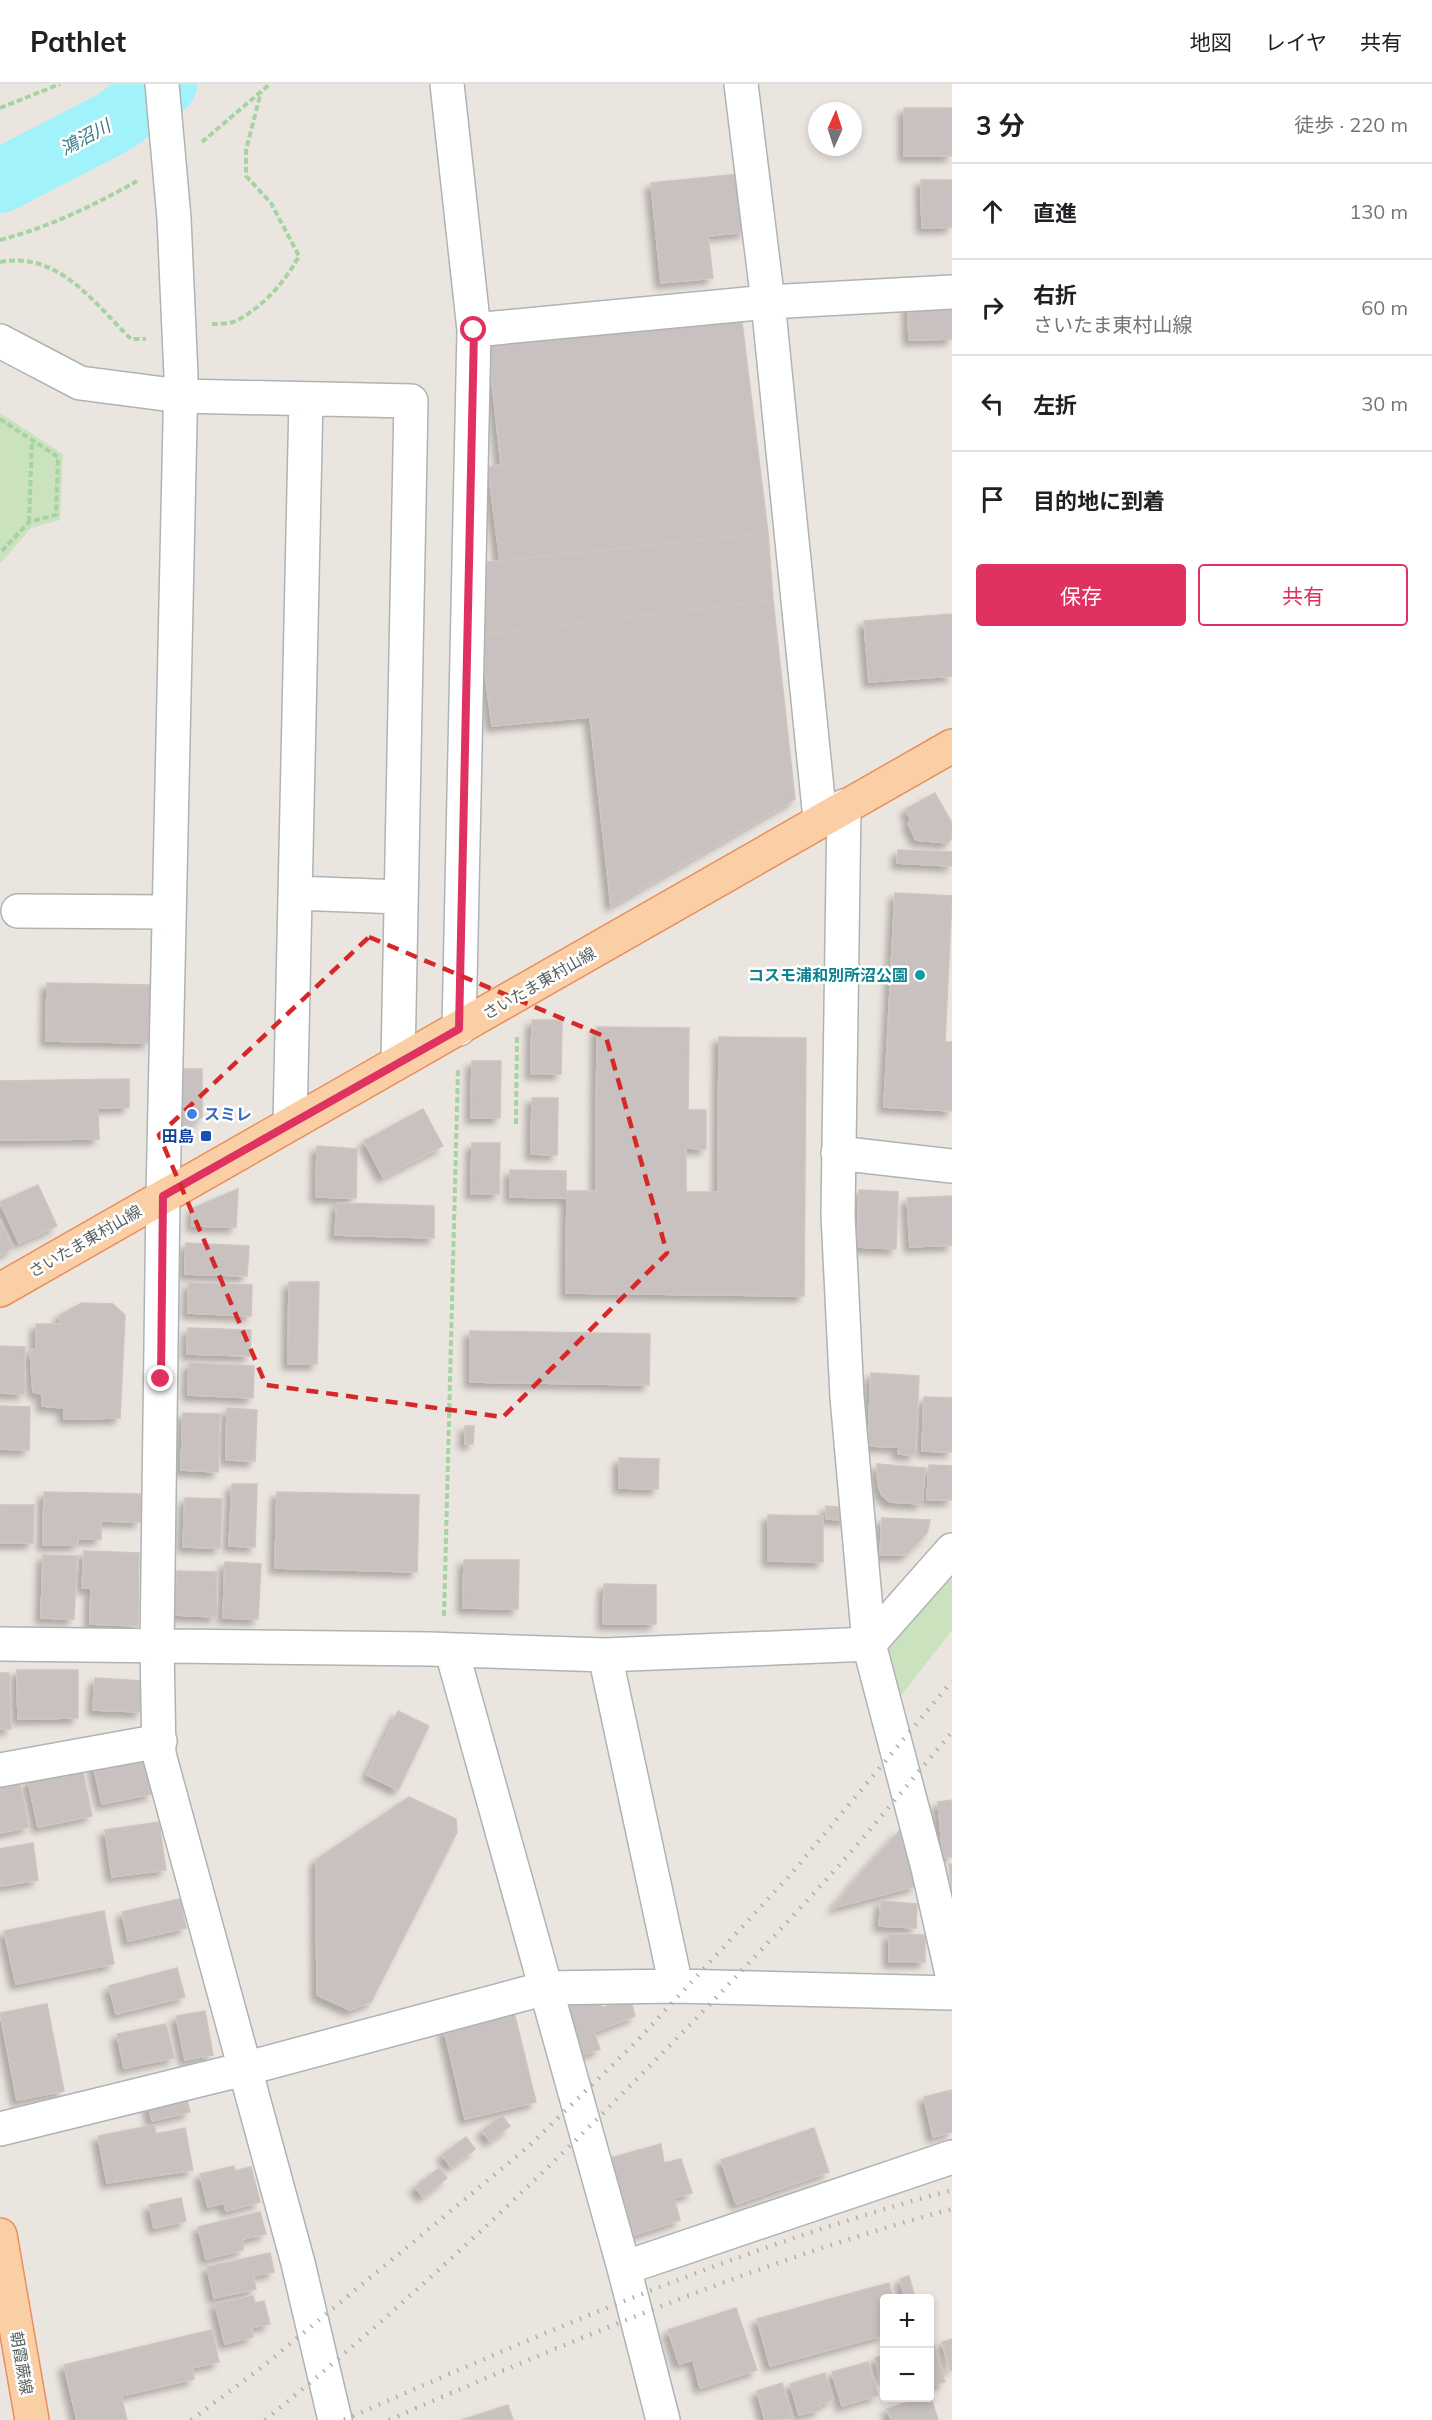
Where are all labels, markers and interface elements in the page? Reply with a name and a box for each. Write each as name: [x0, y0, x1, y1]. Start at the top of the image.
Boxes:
text: Pathlet: [30, 24, 126, 59]
text: 地図: [1190, 29, 1232, 55]
text: レイヤ: [1265, 29, 1327, 55]
text: 共有: [1360, 29, 1402, 55]
north arrow: [808, 102, 862, 156]
text: 3 分: [976, 109, 1025, 142]
text: 徒歩 · 220 m: [1294, 112, 1408, 137]
water label: 鴻沼川: [56, 113, 116, 160]
icon: ahead: [976, 195, 1009, 228]
text: 直進: [1033, 199, 1077, 227]
text: 130 m: [1349, 199, 1408, 224]
text: 右折: [1033, 281, 1077, 309]
icon: right: [976, 291, 1009, 324]
text: 60 m: [1361, 295, 1408, 320]
text: さいたま東村山線: [1033, 312, 1192, 337]
route start: [460, 316, 486, 342]
icon: left: [976, 387, 1009, 420]
text: 左折: [1033, 391, 1077, 419]
text: 30 m: [1361, 391, 1408, 416]
icon: arrive: [976, 483, 1009, 516]
text: 目的地に到着: [1033, 487, 1165, 515]
button: 保存: [976, 564, 1186, 626]
button: 共有: [1198, 564, 1408, 626]
street label: さいたま東村山線: [479, 942, 599, 1024]
place label: コスモ浦和別所沼公園: [748, 965, 908, 985]
marker: コスモ浦和別所沼公園: [913, 968, 927, 982]
place label: スミレ: [204, 1104, 252, 1124]
marker: スミレ: [185, 1107, 199, 1121]
place label: 田島: [162, 1126, 194, 1146]
marker: 田島: [199, 1129, 213, 1143]
street label: さいたま東村山線: [25, 1200, 145, 1282]
route end: [147, 1365, 173, 1391]
map controls: [880, 2294, 934, 2402]
button: +: [880, 2294, 934, 2348]
street label: 朝霞蕨線: [7, 2330, 37, 2396]
button: −: [880, 2348, 934, 2402]

